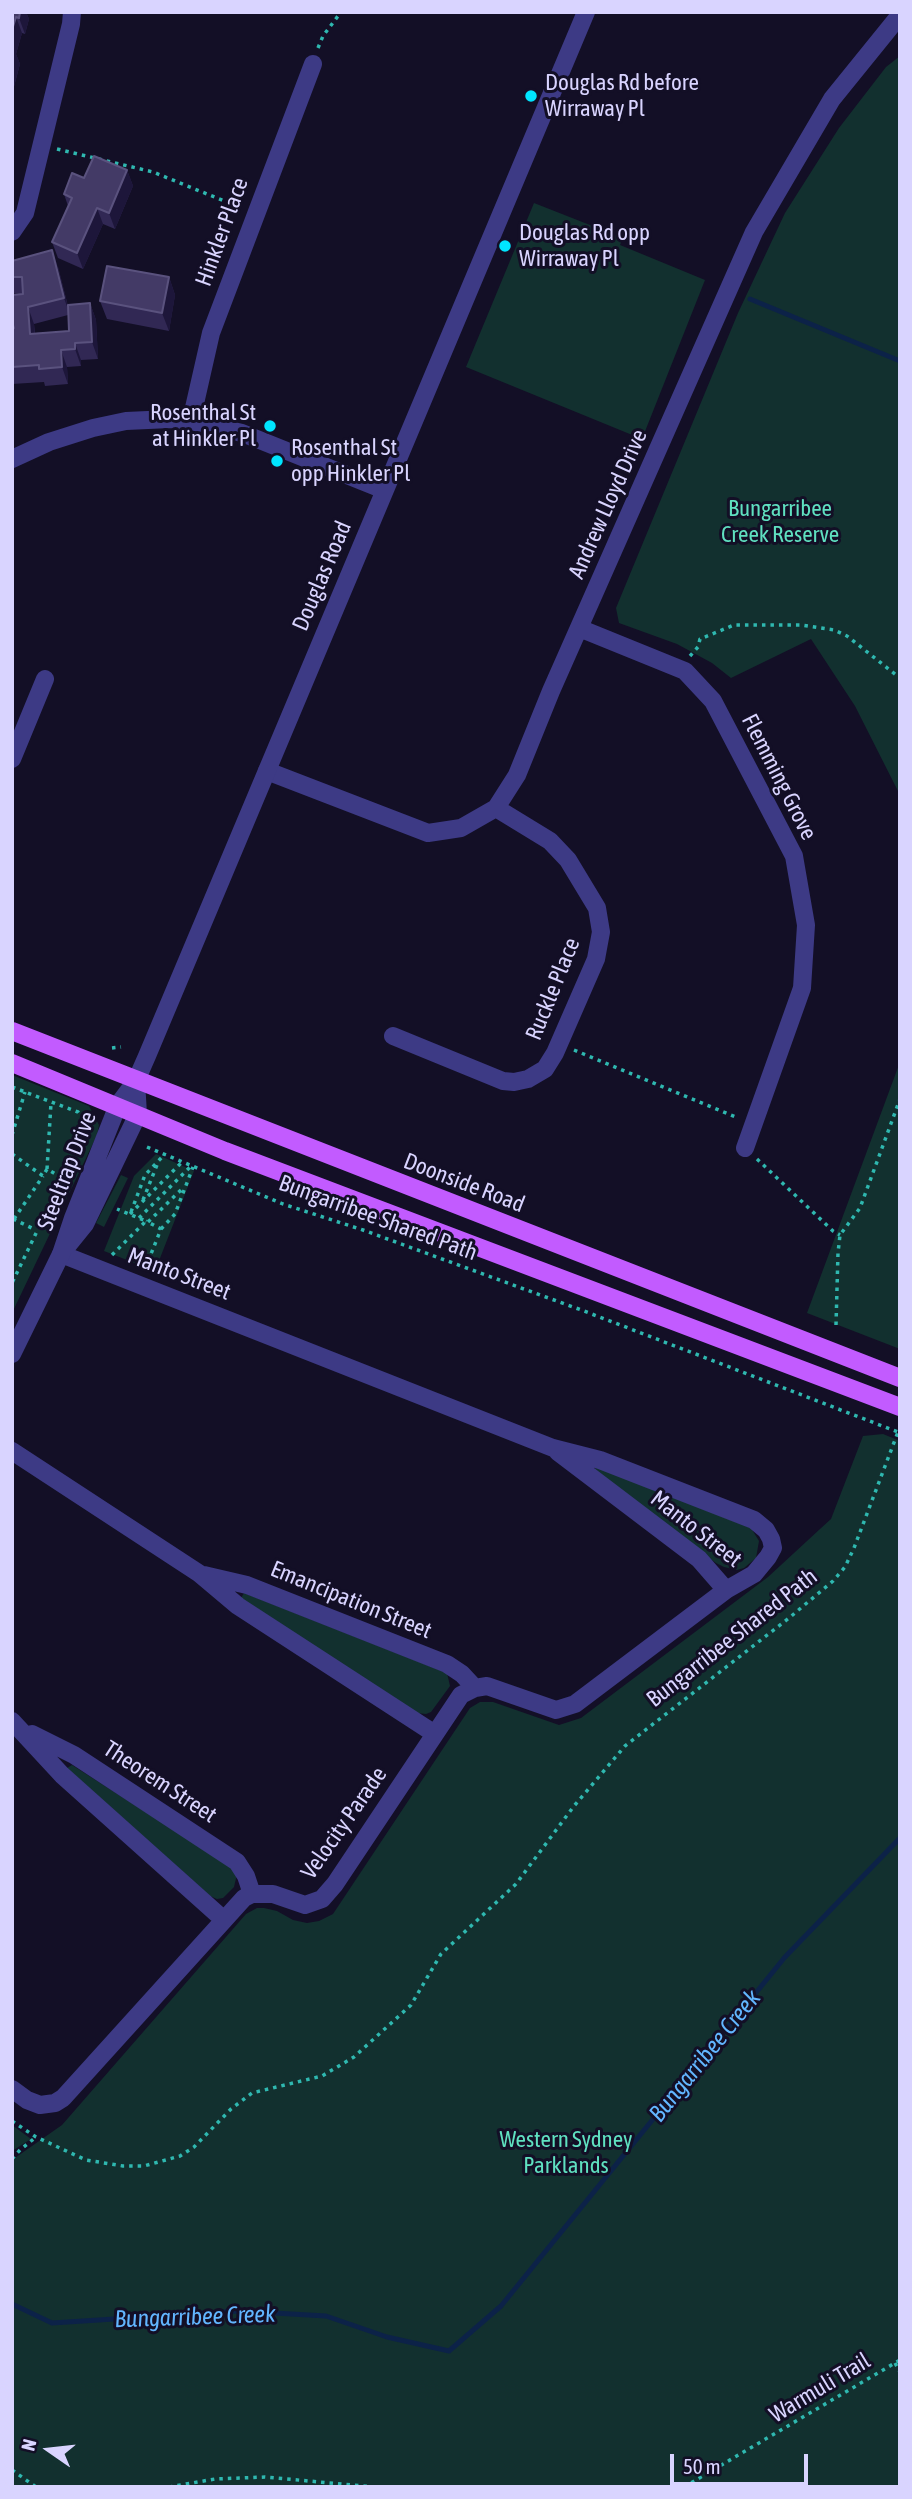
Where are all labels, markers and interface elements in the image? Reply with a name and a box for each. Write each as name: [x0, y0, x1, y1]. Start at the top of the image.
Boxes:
place label: Douglas Rd before Wirraway Pl: [545, 69, 699, 123]
marker: Douglas Rd before Wirraway Pl: [523, 88, 539, 104]
street label: Hinkler Place: [190, 174, 254, 290]
place label: Douglas Rd opp Wirraway Pl: [519, 219, 650, 273]
marker: Douglas Rd opp Wirraway Pl: [497, 238, 513, 254]
place label: Rosenthal St at Hinkler Pl: [150, 399, 256, 453]
marker: Rosenthal St at Hinkler Pl: [262, 418, 278, 434]
street label: Andrew Lloyd Drive: [563, 425, 653, 583]
place label: Rosenthal St opp Hinkler Pl: [291, 434, 410, 488]
marker: Rosenthal St opp Hinkler Pl: [269, 453, 285, 469]
park label: Bungarribee Creek Reserve: [721, 495, 839, 549]
street label: Douglas Road: [287, 517, 357, 635]
street label: Flemming Grove: [736, 710, 822, 844]
street label: Ruckle Place: [520, 934, 586, 1044]
street label: Steeltrap Drive: [32, 1108, 102, 1234]
street label: Doonside Road: [400, 1147, 528, 1219]
street label: Bungarribee Shared Path: [275, 1169, 481, 1267]
street label: Manto Street: [124, 1242, 234, 1306]
street label: Manto Street: [645, 1485, 747, 1573]
street label: Emancipation Street: [267, 1555, 435, 1645]
street label: Bungarribee Shared Path: [641, 1563, 823, 1713]
street label: Theorem Street: [98, 1735, 222, 1829]
street label: Velocity Parade: [295, 1762, 393, 1884]
water label: Bungarribee Creek: [643, 1984, 767, 2128]
park label: Western Sydney Parklands: [500, 2126, 632, 2180]
water label: Bungarribee Creek: [114, 2300, 276, 2334]
street label: Warmuli Trail: [765, 2347, 875, 2429]
north arrow: [14, 2415, 84, 2485]
text: N: [17, 2437, 41, 2453]
scale bar: [674, 2440, 812, 2484]
text: 50 m: [683, 2454, 721, 2478]

